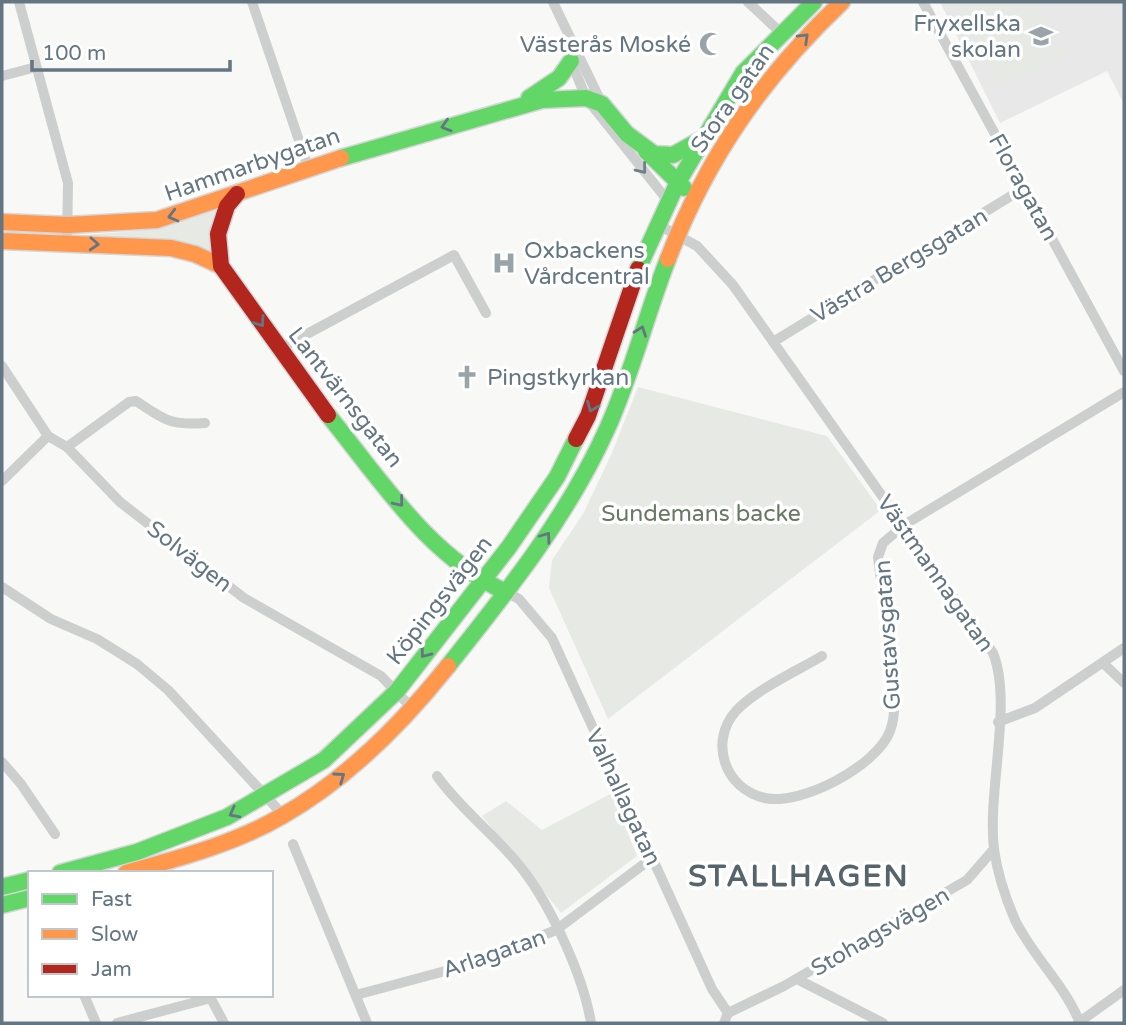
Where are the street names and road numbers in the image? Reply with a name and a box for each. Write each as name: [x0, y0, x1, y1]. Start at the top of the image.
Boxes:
street label: Stora gatan: [685, 39, 781, 159]
street label: Hammarbygatan: [161, 122, 344, 208]
street label: Floragatan: [982, 129, 1064, 246]
street label: Västra Bergsgatan: [806, 202, 993, 330]
street label: Lantvärnsgatan: [282, 322, 409, 473]
street label: Västmannagatan: [871, 490, 1000, 657]
street label: Solvägen: [141, 515, 238, 599]
street label: Köpingsvägen: [381, 531, 499, 671]
street label: Gustavsgatan: [869, 559, 907, 711]
street label: Valhallagatan: [579, 725, 667, 870]
street label: Stohagsvägen: [806, 881, 955, 983]
street label: Arlagatan: [439, 923, 550, 985]

